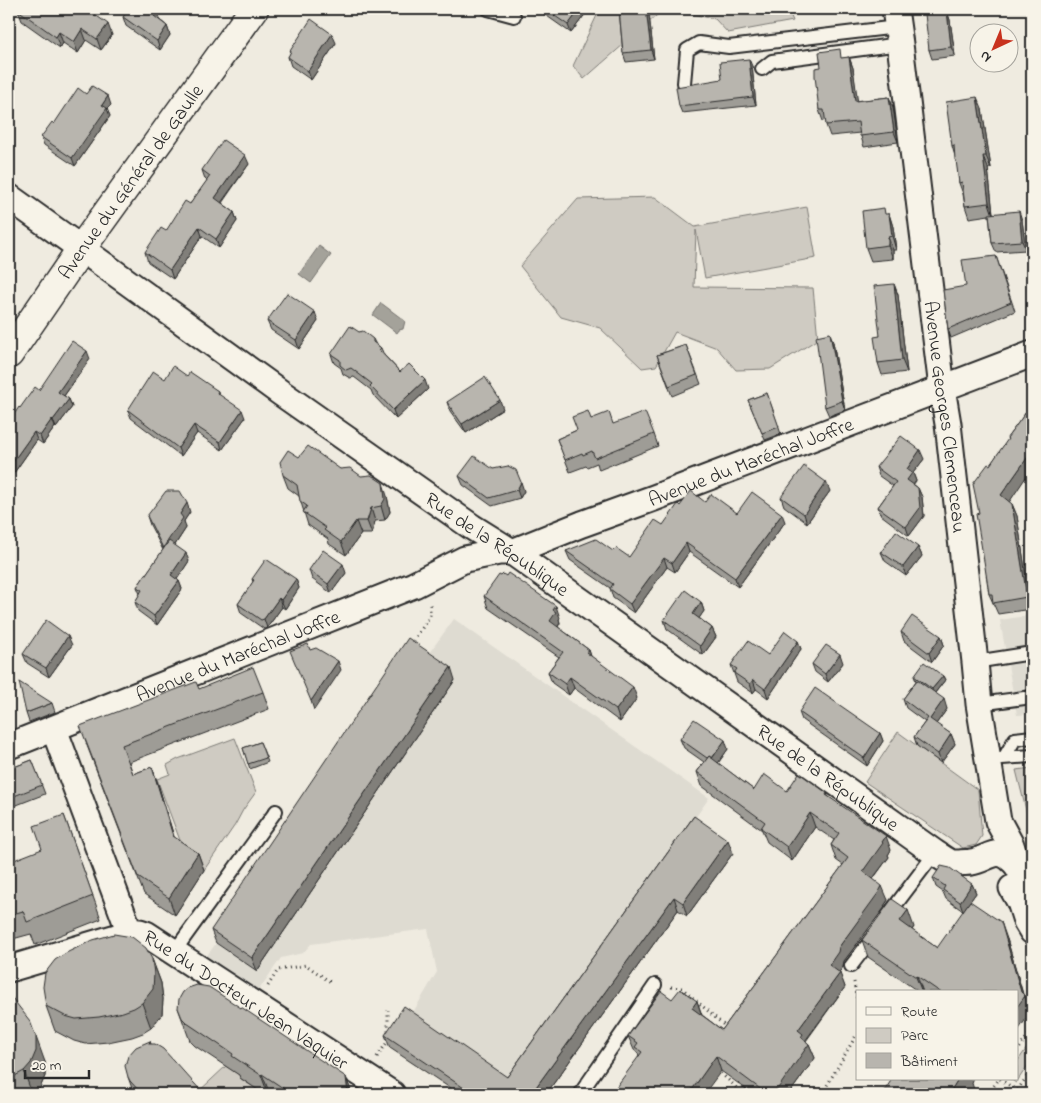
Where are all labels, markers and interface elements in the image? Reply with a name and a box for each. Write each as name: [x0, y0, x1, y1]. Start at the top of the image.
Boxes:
north arrow: [968, 22, 1018, 72]
text: N: [975, 45, 997, 67]
street label: Avenue du Général de Gaulle: [52, 79, 212, 286]
street label: Avenue Georges Clemenceau: [914, 299, 972, 535]
street label: Avenue du Maréchal Joffre: [645, 411, 858, 516]
street label: Rue de la République: [418, 486, 574, 605]
street label: Avenue du Maréchal Joffre: [132, 604, 345, 711]
street label: Rue de la République: [750, 718, 904, 840]
street label: Rue du Docteur Jean Vaquier: [136, 924, 354, 1079]
legend: [856, 990, 1018, 1080]
text: Route: [901, 1001, 938, 1023]
text: Parc: [901, 1025, 929, 1047]
scale bar: [25, 1048, 89, 1080]
text: Bâtiment: [900, 1051, 958, 1073]
text: 20 m: [32, 1055, 62, 1077]

